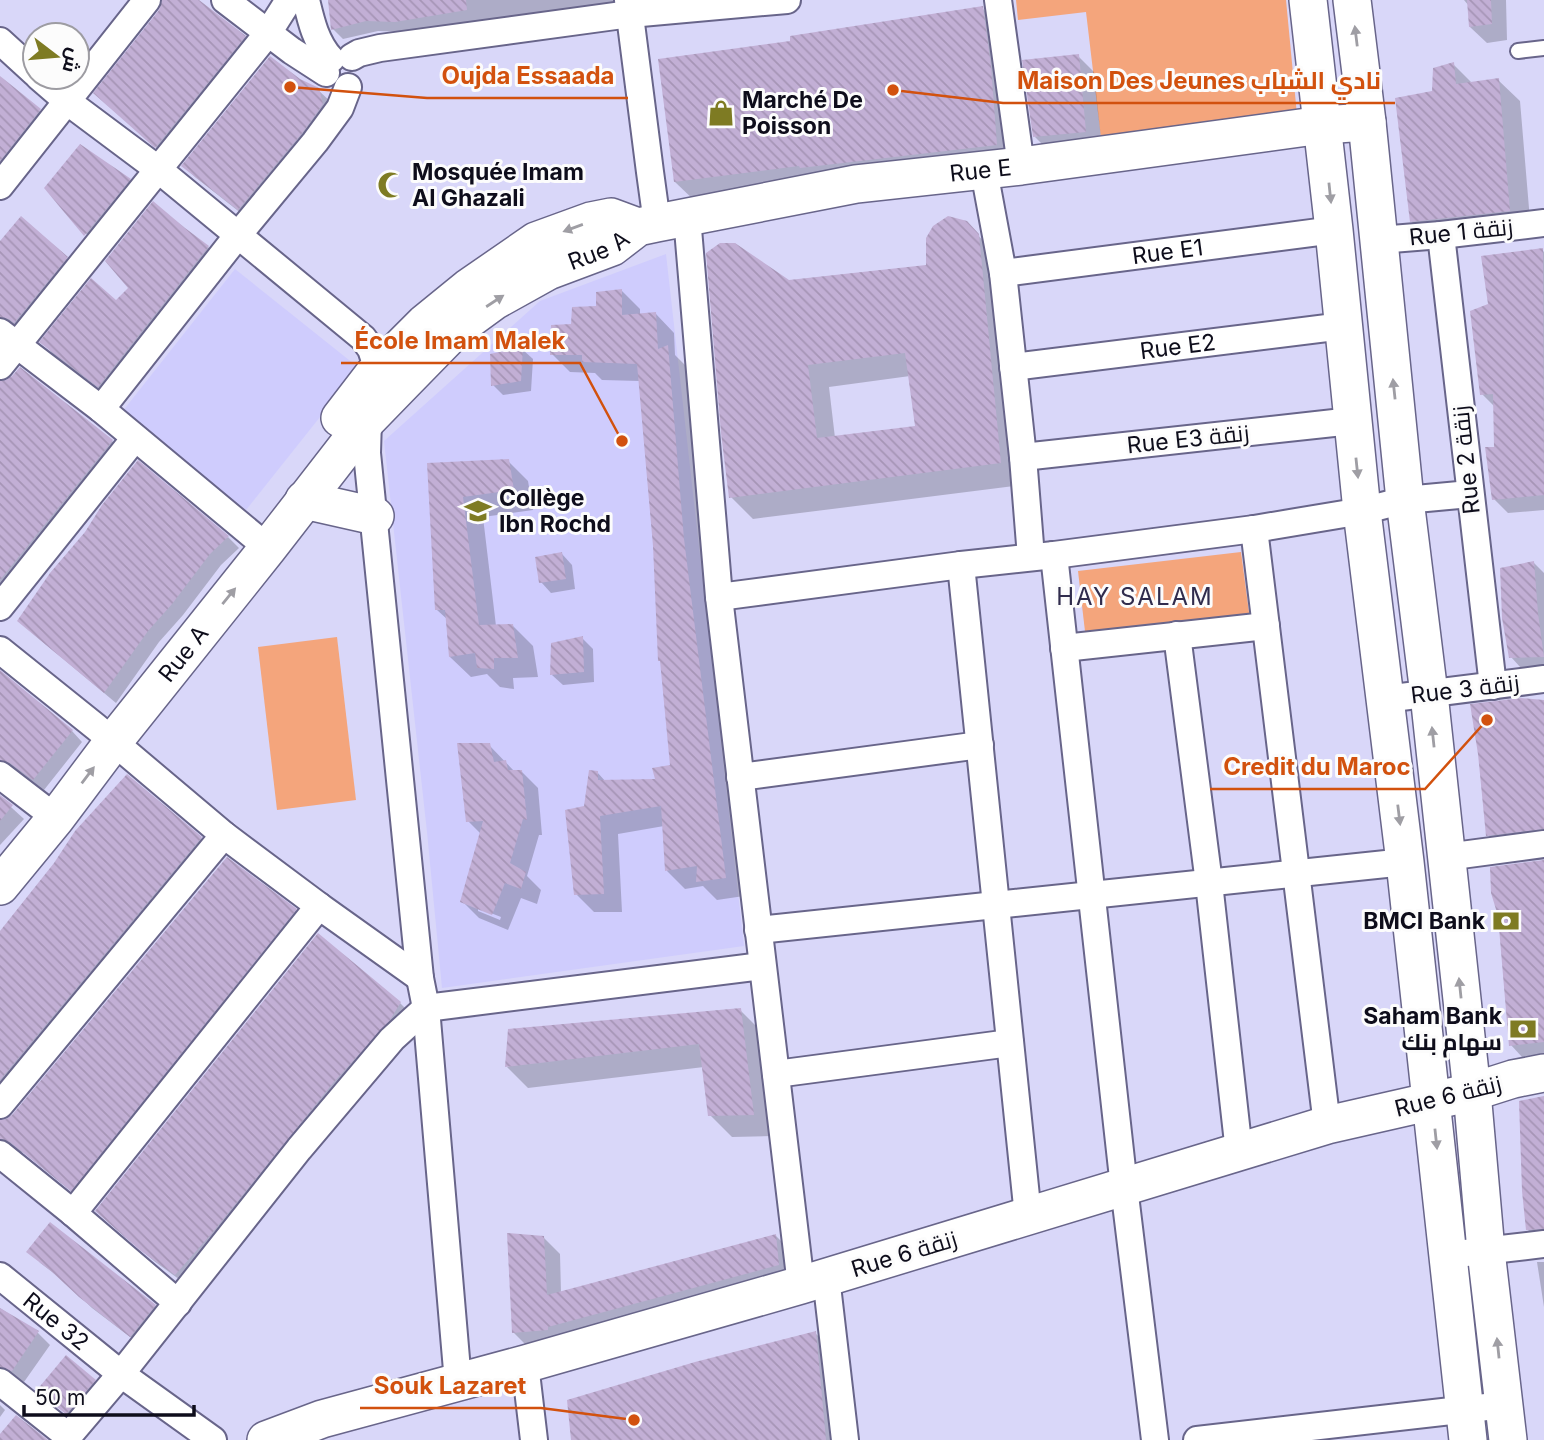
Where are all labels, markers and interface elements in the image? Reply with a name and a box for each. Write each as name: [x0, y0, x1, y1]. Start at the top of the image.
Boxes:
north arrow: [21, 21, 91, 91]
one-way arrow: [1351, 25, 1362, 47]
text: ش: [57, 46, 86, 75]
callout: Oujda Essaada: [427, 53, 628, 98]
callout: Maison Des Jeunes نادي الشباب: [1003, 58, 1395, 103]
text: Oujda Essaada: [441, 61, 615, 90]
text: Maison Des Jeunes نادي الشباب: [1017, 66, 1381, 100]
place label: Marché De Poisson: [742, 86, 863, 140]
shop icon: Marché De Poisson: [706, 98, 736, 128]
street label: Rue E: [948, 153, 1013, 188]
place label: Mosquée Imam Al Ghazali: [412, 158, 584, 212]
mosque icon: Mosquée Imam Al Ghazali: [376, 170, 406, 200]
one-way arrow: [1324, 182, 1335, 204]
street label: Rue 1 زنقة: [1408, 213, 1514, 251]
one-way arrow: [563, 222, 584, 233]
street label: Rue A: [564, 225, 635, 276]
street label: Rue E1: [1130, 233, 1205, 270]
one-way arrow: [485, 295, 505, 308]
callout: École Imam Malek: [341, 318, 580, 363]
text: École Imam Malek: [354, 326, 566, 355]
street label: Rue E2: [1138, 328, 1217, 365]
one-way arrow: [1388, 378, 1399, 400]
street label: Rue 2 زنقة: [1446, 404, 1486, 516]
street label: Rue E3 زنقة: [1125, 419, 1251, 459]
one-way arrow: [1352, 457, 1363, 479]
place label: Collège Ibn Rochd: [499, 484, 611, 538]
school or university icon: Collège Ibn Rochd: [463, 496, 493, 526]
district label: HAY SALAM: [1056, 582, 1214, 611]
one-way arrow: [221, 588, 236, 606]
street label: Rue A: [153, 620, 215, 688]
street label: Rue 3 زنقة: [1409, 668, 1521, 710]
one-way arrow: [1428, 726, 1439, 748]
callout: Credit du Maroc: [1210, 744, 1425, 789]
text: Credit du Maroc: [1223, 752, 1411, 781]
one-way arrow: [81, 766, 95, 784]
one-way arrow: [1394, 804, 1405, 826]
bank icon: BMCI Bank: [1491, 906, 1521, 936]
place label: BMCI Bank: [1363, 907, 1486, 935]
one-way arrow: [1455, 977, 1466, 999]
place label: Saham Bank سهام بنك: [1363, 1002, 1503, 1058]
bank icon: Saham Bank سهام بنك: [1508, 1014, 1538, 1044]
street label: Rue 6 زنقة: [1392, 1069, 1504, 1123]
one-way arrow: [1430, 1128, 1441, 1150]
street label: Rue 6 زنقة: [848, 1225, 960, 1283]
street label: Rue 32: [17, 1286, 95, 1356]
one-way arrow: [1492, 1337, 1503, 1359]
callout: Souk Lazaret: [360, 1363, 541, 1408]
text: Souk Lazaret: [374, 1371, 526, 1400]
scale bar: [24, 1374, 194, 1418]
text: 50 m: [35, 1385, 85, 1410]

